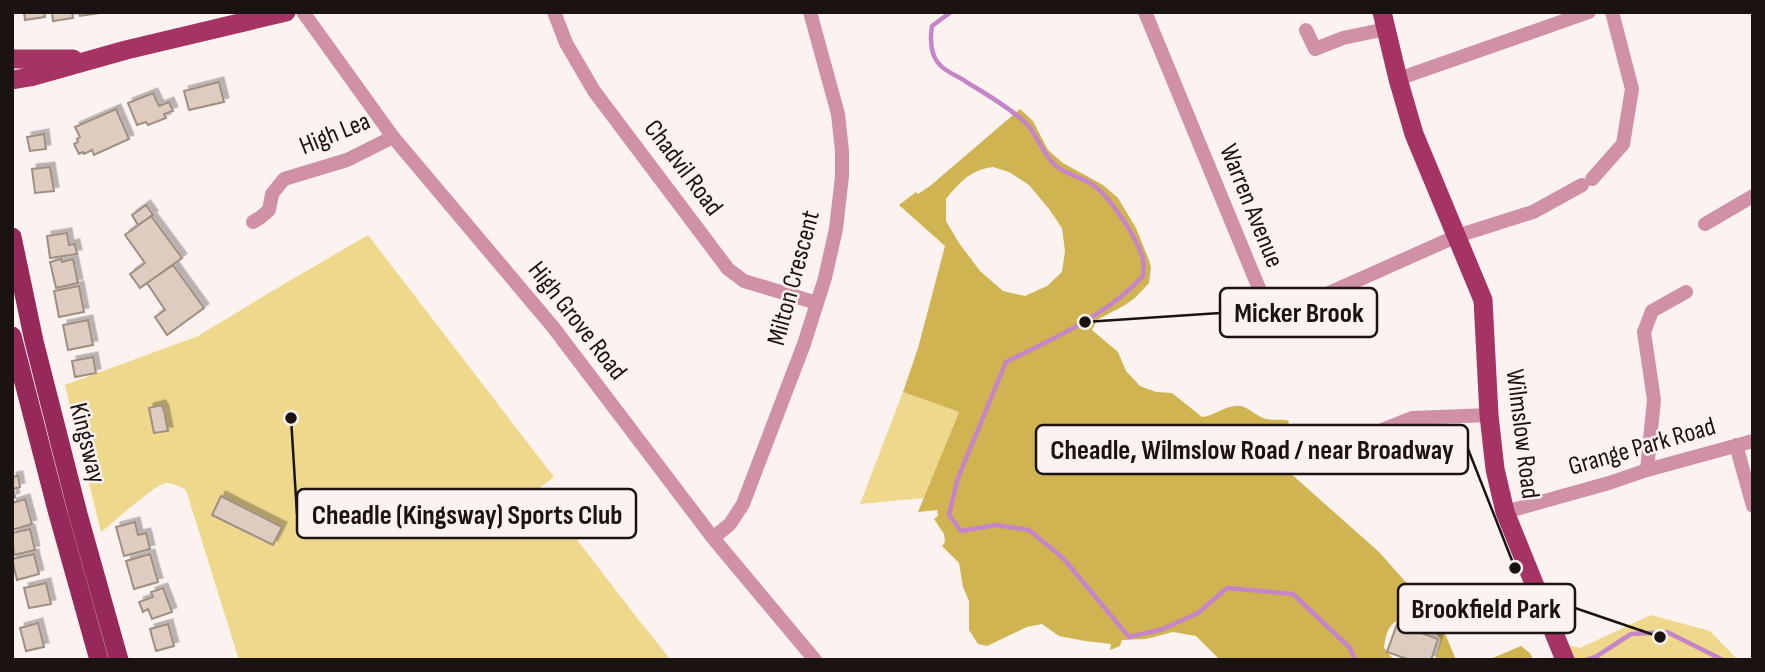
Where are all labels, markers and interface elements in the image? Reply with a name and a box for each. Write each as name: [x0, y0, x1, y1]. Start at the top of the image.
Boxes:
street label: High Lea: [295, 106, 375, 162]
street label: Chadvil Road: [637, 114, 729, 222]
street label: Warren Avenue: [1212, 140, 1290, 272]
street label: Milton Crescent: [761, 207, 827, 349]
street label: High Grove Road: [521, 255, 633, 387]
callout: Micker Brook: [1220, 288, 1377, 337]
text: Micker Brook: [1234, 297, 1364, 330]
street label: Wilmslow Road: [1499, 368, 1545, 500]
street label: Kingsway: [62, 400, 112, 486]
street label: Grange Park Road: [1565, 411, 1719, 483]
callout: Cheadle, Wilmslow Road / near Broadway: [1036, 425, 1468, 474]
text: Cheadle, Wilmslow Road / near Broadway: [1050, 434, 1454, 467]
callout: Cheadle (Kingsway) Sports Club: [297, 489, 636, 538]
text: Cheadle (Kingsway) Sports Club: [312, 499, 622, 532]
callout: Brookfield Park: [1398, 584, 1575, 633]
text: Brookfield Park: [1411, 593, 1561, 626]

